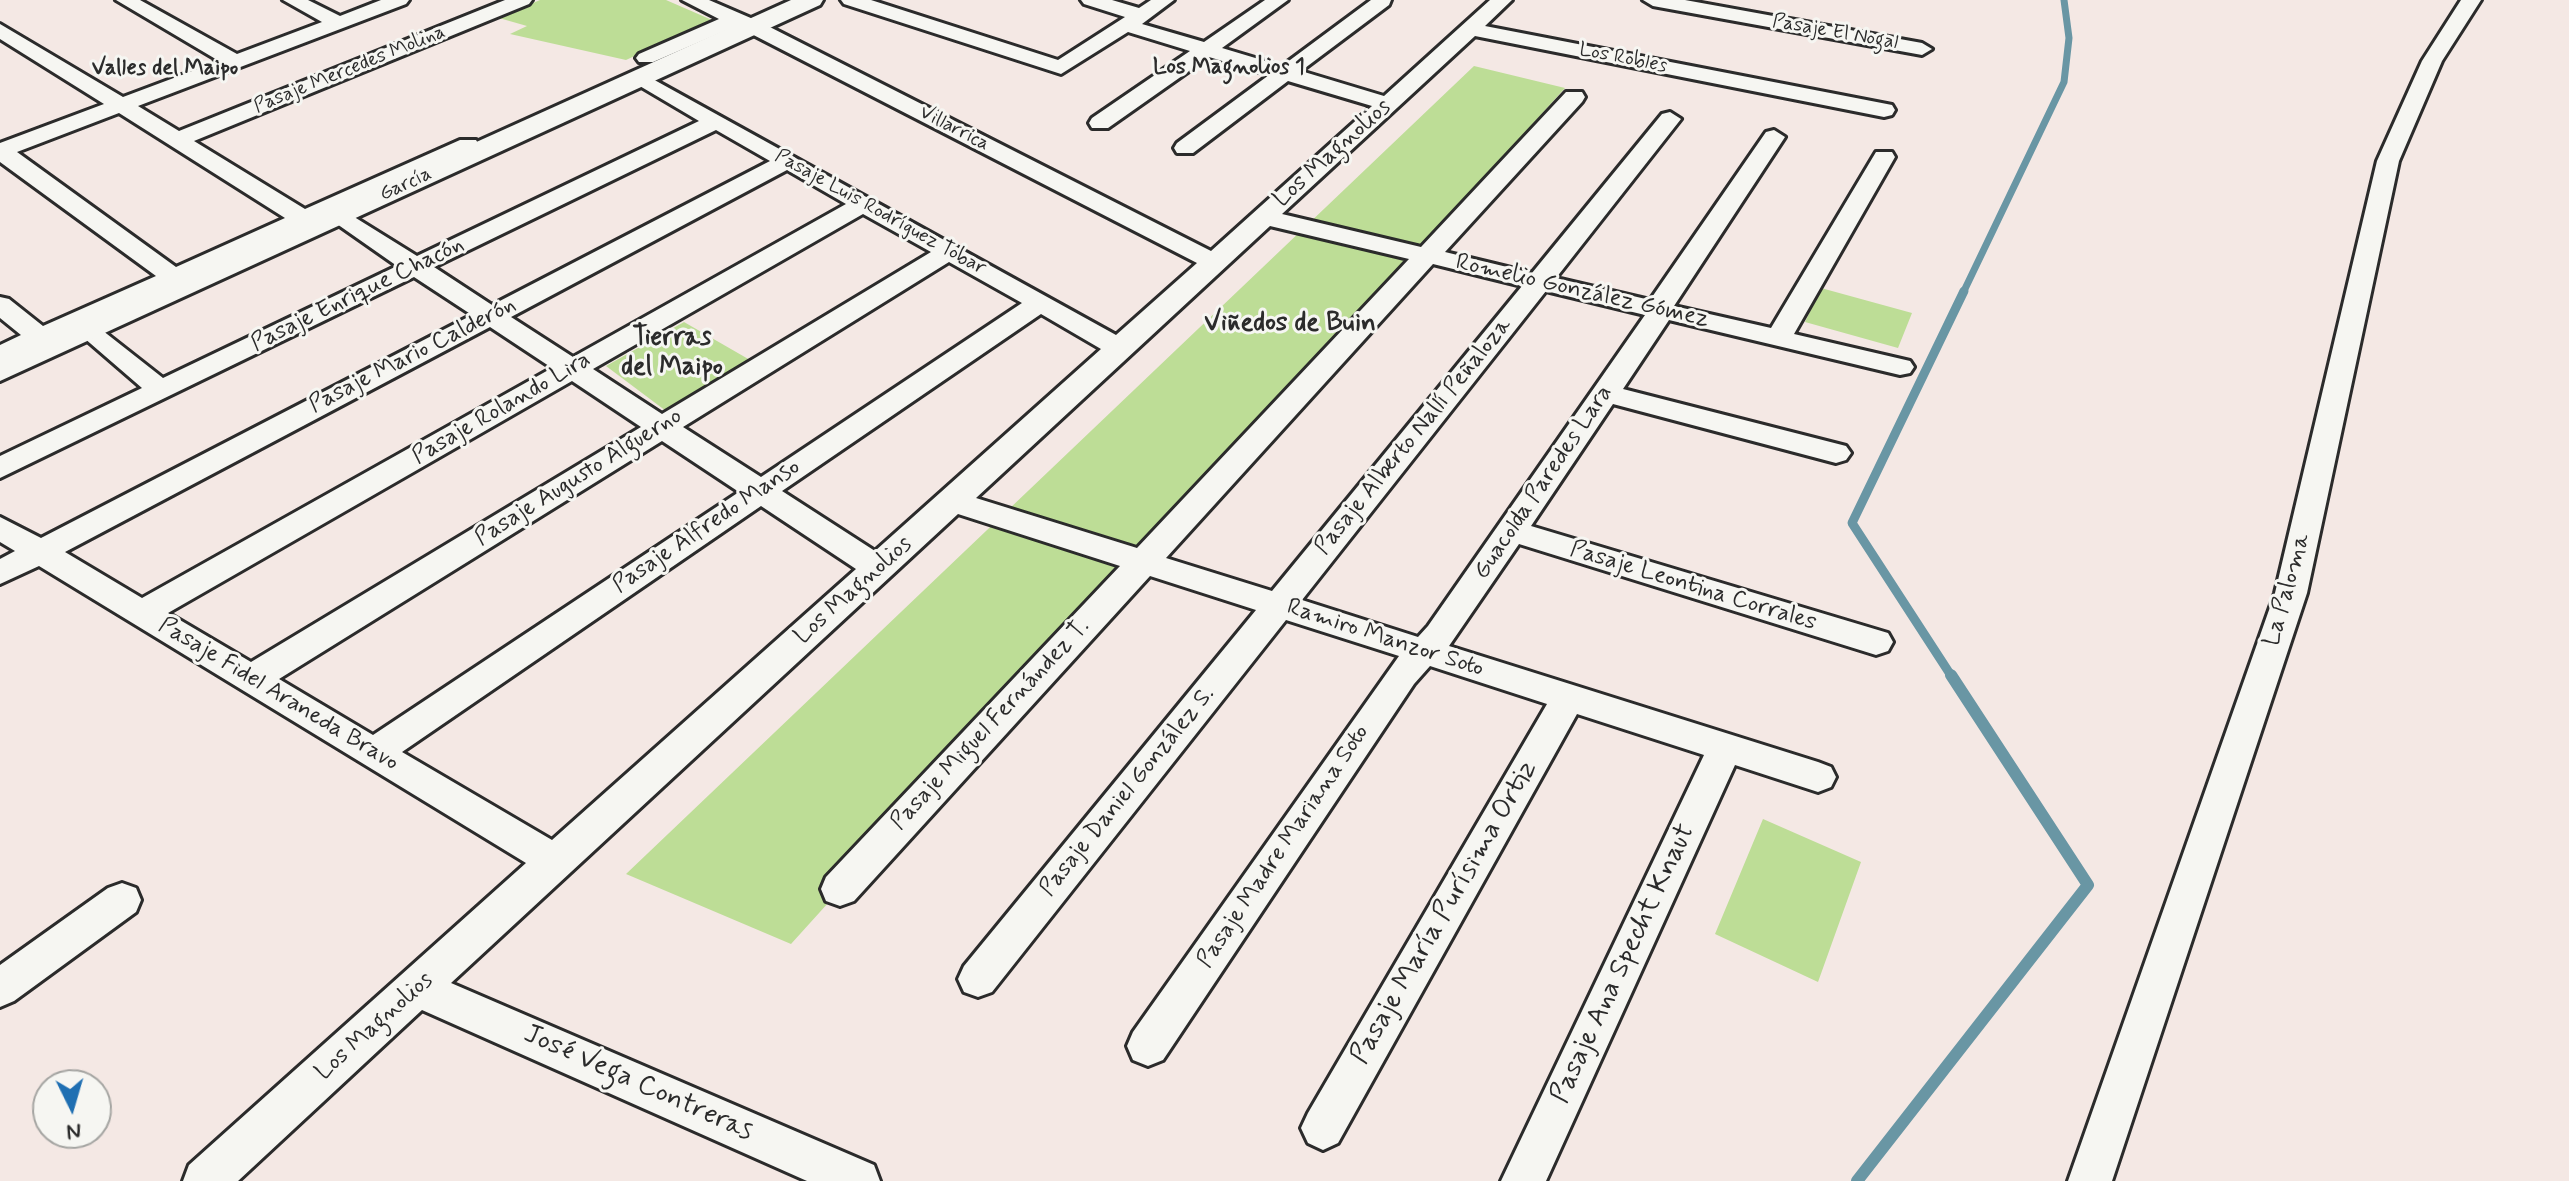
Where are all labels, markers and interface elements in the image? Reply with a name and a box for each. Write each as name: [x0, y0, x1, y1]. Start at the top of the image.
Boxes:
street label: Pasaje El Nogal: [1770, 10, 1900, 56]
street label: Pasaje Mercedes Molina: [251, 21, 449, 119]
street label: Los Robles: [1577, 39, 1669, 79]
district label: Los Magnolios 1: [1153, 55, 1305, 81]
district label: Valles del Maipo: [92, 56, 238, 82]
street label: Los Magnolios: [1268, 94, 1398, 214]
street label: Villarrica: [915, 101, 993, 157]
street label: Pasaje Luis Rodríguez Tobar: [770, 145, 990, 281]
street label: García: [376, 163, 436, 207]
street label: Pasaje Enrique Chacón: [247, 231, 469, 359]
street label: Romelio González Gómez: [1453, 249, 1711, 335]
street label: Pasaje Mario Calderón: [305, 291, 521, 421]
district label: Viñedos de Buin: [1204, 309, 1376, 341]
street label: Pasaje Alberto Nallí Peñaloza: [1309, 313, 1519, 561]
district label: Tierras del Maipo: [621, 323, 723, 384]
street label: Pasaje Rolando Lira: [408, 346, 596, 472]
street label: Guacolda Paredes Lara: [1468, 380, 1620, 586]
street label: Pasaje Augusto Alguerno: [470, 403, 688, 553]
street label: Pasaje Alfredo Manso: [608, 454, 806, 600]
street label: Los Magnolios: [789, 531, 919, 651]
street label: La Paloma: [2258, 531, 2318, 649]
street label: Pasaje Leontina Corrales: [1566, 536, 1820, 638]
street label: Ramiro Manzor Soto: [1283, 594, 1487, 684]
street label: Pasaje Fidel Araneda Bravo: [153, 612, 403, 778]
street label: Pasaje Miguel Fernández T.: [885, 613, 1097, 837]
street label: Pasaje Daniel González S.: [1034, 681, 1222, 903]
street label: Pasaje Madre Mariana Soto: [1192, 720, 1376, 974]
street label: Pasaje María Purísima Ortiz: [1344, 755, 1546, 1071]
street label: Pasaje Ana Specht Knaut: [1544, 819, 1704, 1109]
street label: Los Magnolios: [310, 967, 440, 1087]
street label: José Vega Contreras: [518, 1018, 758, 1150]
north arrow: [32, 1069, 112, 1149]
text: N: [65, 1116, 82, 1146]

